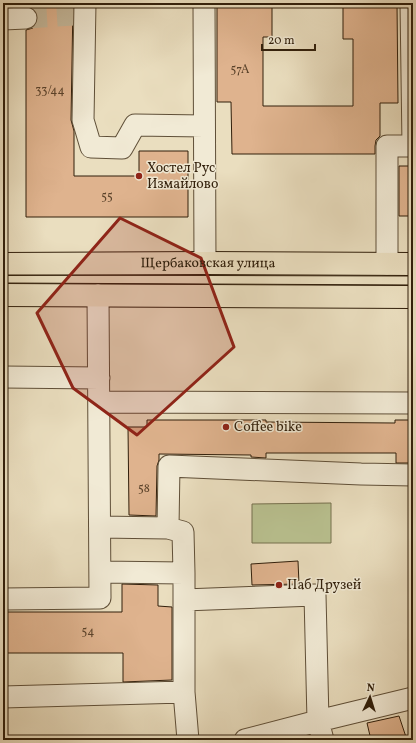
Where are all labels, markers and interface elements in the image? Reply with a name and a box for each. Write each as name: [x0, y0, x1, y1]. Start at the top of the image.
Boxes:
scale bar: [262, 26, 315, 52]
text: 20 m: [268, 33, 295, 49]
house number: 57А: [231, 62, 250, 78]
house number: 33/44: [35, 83, 65, 99]
place label: Хостел Рус Измайлово: [147, 159, 218, 194]
marker: Хостел Рус Измайлово: [134, 171, 144, 181]
house number: 55: [101, 189, 113, 205]
street label: Щербаковская улица: [140, 253, 276, 273]
place label: Coffee bike: [234, 418, 302, 437]
marker: Coffee bike: [221, 422, 231, 432]
house number: 58: [138, 481, 150, 497]
place label: Паб Друзей: [287, 576, 362, 595]
marker: Паб Друзей: [274, 580, 284, 590]
house number: 54: [82, 624, 94, 640]
north arrow: [350, 677, 390, 717]
text: N: [366, 681, 375, 696]

